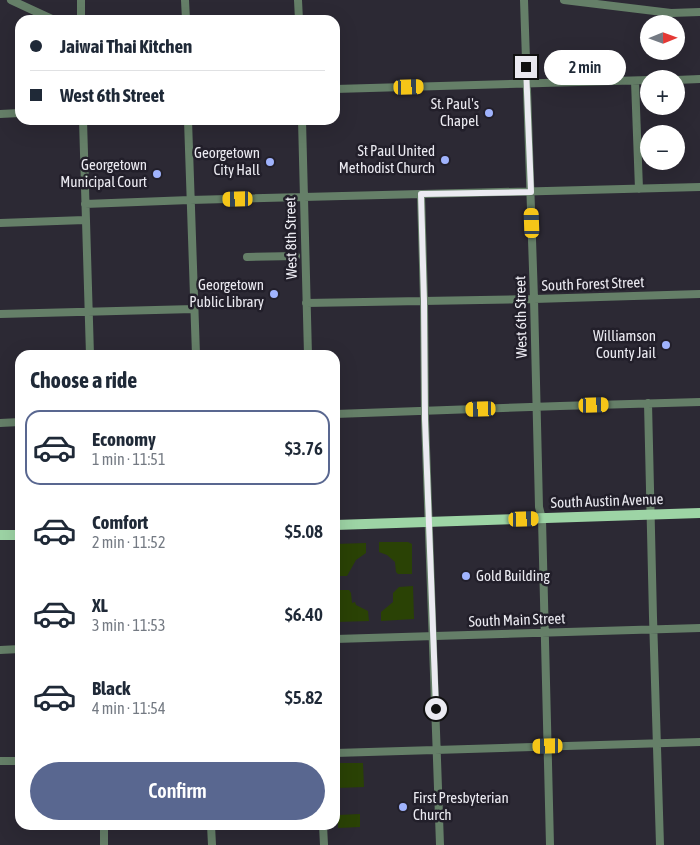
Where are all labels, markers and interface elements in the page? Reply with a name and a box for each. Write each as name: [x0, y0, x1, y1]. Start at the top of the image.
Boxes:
north arrow: [640, 15, 685, 60]
map controls: [640, 15, 685, 170]
text: Jaiwai Thai Kitchen: [60, 35, 192, 57]
callout: 2 min: [544, 50, 626, 84]
route end: [515, 56, 537, 78]
text: 2 min: [569, 58, 601, 76]
button: +: [640, 70, 685, 115]
car: [393, 79, 424, 95]
text: West 6th Street: [60, 84, 165, 106]
place label: St. Paul's Chapel: [431, 95, 479, 129]
marker: St. Paul's Chapel: [483, 107, 495, 119]
button: −: [640, 125, 685, 170]
place label: St Paul United Methodist Church: [339, 142, 435, 176]
place label: Georgetown City Hall: [194, 144, 260, 178]
marker: St Paul United Methodist Church: [439, 154, 451, 166]
place label: Georgetown Municipal Court: [60, 156, 147, 190]
marker: Georgetown City Hall: [264, 156, 276, 168]
marker: Georgetown Municipal Court: [151, 168, 163, 180]
car: [222, 191, 253, 207]
street label: West 8th Street: [281, 197, 300, 279]
car: [523, 208, 540, 238]
street label: South Forest Street: [541, 273, 645, 294]
place label: Georgetown Public Library: [189, 276, 264, 310]
street label: West 6th Street: [511, 276, 530, 358]
marker: Georgetown Public Library: [268, 288, 280, 300]
place label: Williamson County Jail: [593, 327, 656, 361]
marker: Williamson County Jail: [660, 339, 672, 351]
text: Choose a ride: [30, 367, 137, 393]
car: [578, 397, 609, 413]
car: [465, 401, 496, 417]
icon: car: [32, 425, 77, 470]
text: Economy: [92, 428, 156, 450]
text: $3.76: [285, 437, 323, 459]
text: 1 min · 11:51: [92, 450, 165, 468]
street label: South Austin Avenue: [550, 490, 664, 511]
icon: car: [32, 508, 77, 553]
text: Comfort: [92, 511, 148, 533]
car: [508, 511, 539, 527]
text: $5.08: [285, 520, 323, 542]
text: 2 min · 11:52: [92, 533, 165, 551]
place label: Gold Building: [476, 567, 550, 584]
marker: Gold Building: [460, 570, 472, 582]
icon: car: [32, 591, 77, 636]
text: XL: [92, 594, 108, 616]
text: $6.40: [285, 603, 323, 625]
street label: South Main Street: [468, 609, 566, 630]
text: 3 min · 11:53: [92, 616, 165, 634]
icon: car: [32, 674, 77, 719]
text: Black: [92, 677, 130, 699]
text: $5.82: [285, 686, 323, 708]
route start: [425, 698, 447, 720]
text: 4 min · 11:54: [92, 699, 165, 717]
car: [532, 738, 563, 754]
button: Confirm: [30, 762, 325, 820]
place label: First Presbyterian Church: [413, 789, 509, 823]
marker: First Presbyterian Church: [397, 801, 409, 813]

